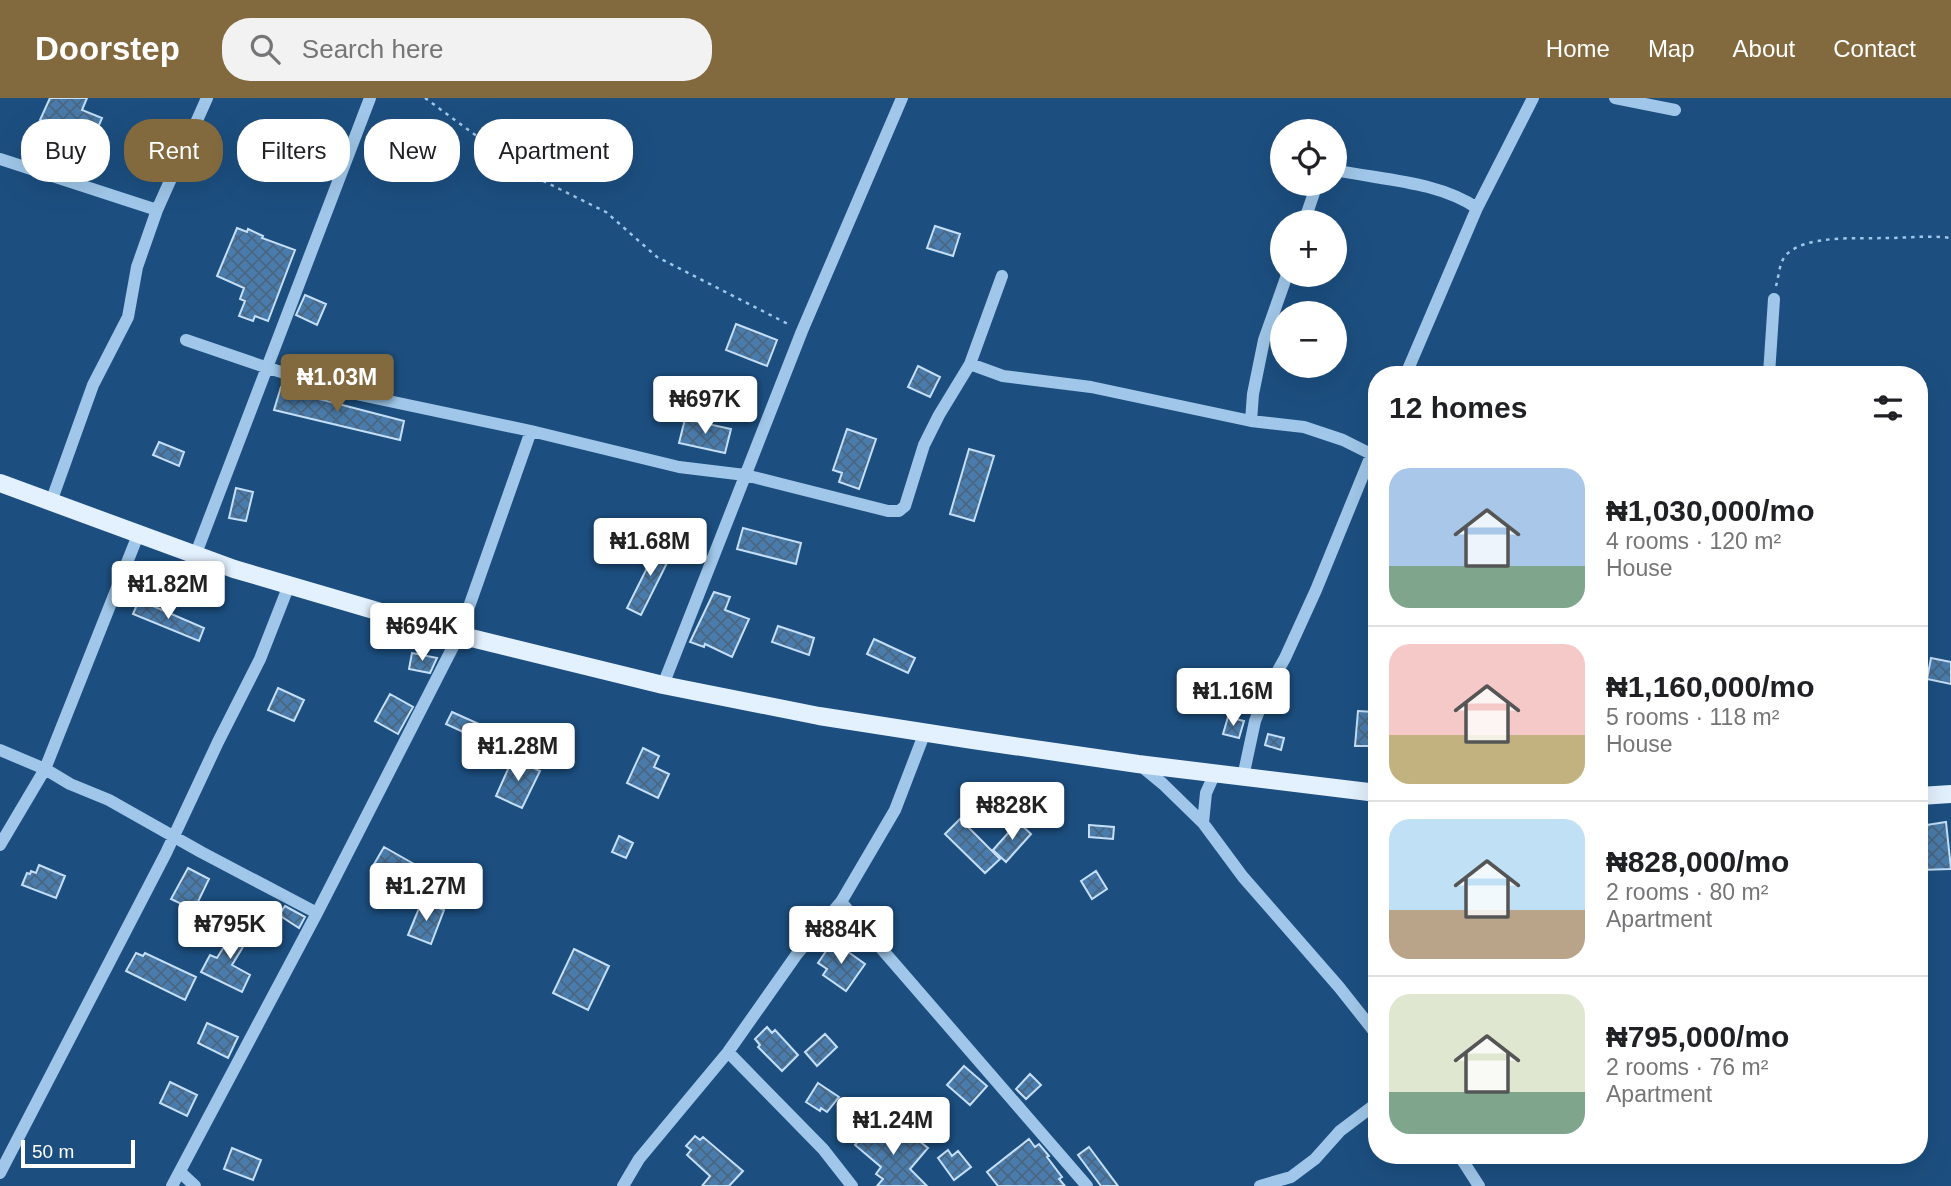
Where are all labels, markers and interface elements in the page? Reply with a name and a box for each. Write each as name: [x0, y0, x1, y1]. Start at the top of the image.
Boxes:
search box: [222, 18, 712, 81]
text: Doorstep: [35, 30, 180, 67]
icon: search: [246, 30, 284, 68]
text: Search here: [302, 34, 444, 64]
text: Home: [1546, 35, 1610, 62]
text: Map: [1648, 35, 1695, 62]
text: About: [1733, 35, 1795, 62]
text: Contact: [1833, 35, 1916, 62]
chip: Buy: [21, 119, 110, 182]
chip: Rent: [124, 119, 223, 182]
chip: Filters: [237, 119, 350, 182]
chip: New: [364, 119, 460, 182]
chip: Apartment: [474, 119, 633, 182]
map controls: [1270, 119, 1347, 378]
button: locate: [1270, 119, 1347, 196]
button: +: [1270, 210, 1347, 287]
button: −: [1270, 301, 1347, 378]
pin: ₦1.03M: [280, 354, 394, 414]
text: ₦1.03M: [297, 364, 377, 390]
pin: ₦697K: [656, 376, 754, 436]
text: ₦697K: [669, 386, 741, 412]
icon: filters: [1869, 389, 1907, 427]
text: 12 homes: [1389, 391, 1527, 424]
text: ₦1,030,000/mo: [1606, 494, 1814, 527]
icon: home: [1445, 496, 1529, 580]
pin: ₦1.68M: [593, 518, 707, 578]
text: ₦1.68M: [610, 528, 690, 554]
text: 4 rooms · 120 m²: [1606, 528, 1781, 554]
text: House: [1606, 555, 1672, 581]
pin: ₦1.82M: [111, 561, 225, 621]
text: ₦1.82M: [128, 571, 208, 597]
pin: ₦694K: [373, 603, 471, 663]
text: ₦694K: [386, 613, 458, 639]
pin: ₦1.16M: [1176, 668, 1290, 728]
text: ₦1,160,000/mo: [1606, 670, 1814, 703]
icon: home: [1445, 672, 1529, 756]
text: ₦1.16M: [1193, 678, 1273, 704]
text: 5 rooms · 118 m²: [1606, 704, 1779, 730]
pin: ₦1.28M: [461, 724, 575, 783]
text: House: [1606, 731, 1672, 757]
text: ₦1.28M: [478, 733, 558, 759]
pin: ₦828K: [963, 782, 1061, 842]
text: ₦828K: [976, 792, 1048, 818]
text: ₦828,000/mo: [1606, 845, 1789, 878]
icon: home: [1445, 847, 1529, 931]
pin: ₦1.27M: [369, 864, 483, 923]
text: ₦1.27M: [386, 873, 466, 899]
text: 2 rooms · 80 m²: [1606, 879, 1768, 905]
pin: ₦795K: [181, 902, 279, 961]
pin: ₦884K: [792, 906, 890, 966]
text: Apartment: [1606, 906, 1712, 932]
text: ₦795K: [194, 911, 266, 937]
text: ₦884K: [805, 916, 877, 942]
text: ₦795,000/mo: [1606, 1020, 1789, 1053]
icon: home: [1445, 1022, 1529, 1106]
text: 2 rooms · 76 m²: [1606, 1054, 1768, 1080]
text: Apartment: [1606, 1081, 1712, 1107]
pin: ₦1.24M: [836, 1098, 950, 1157]
text: ₦1.24M: [853, 1107, 933, 1133]
scale bar: [21, 1137, 135, 1169]
text: 50 m: [32, 1141, 74, 1162]

